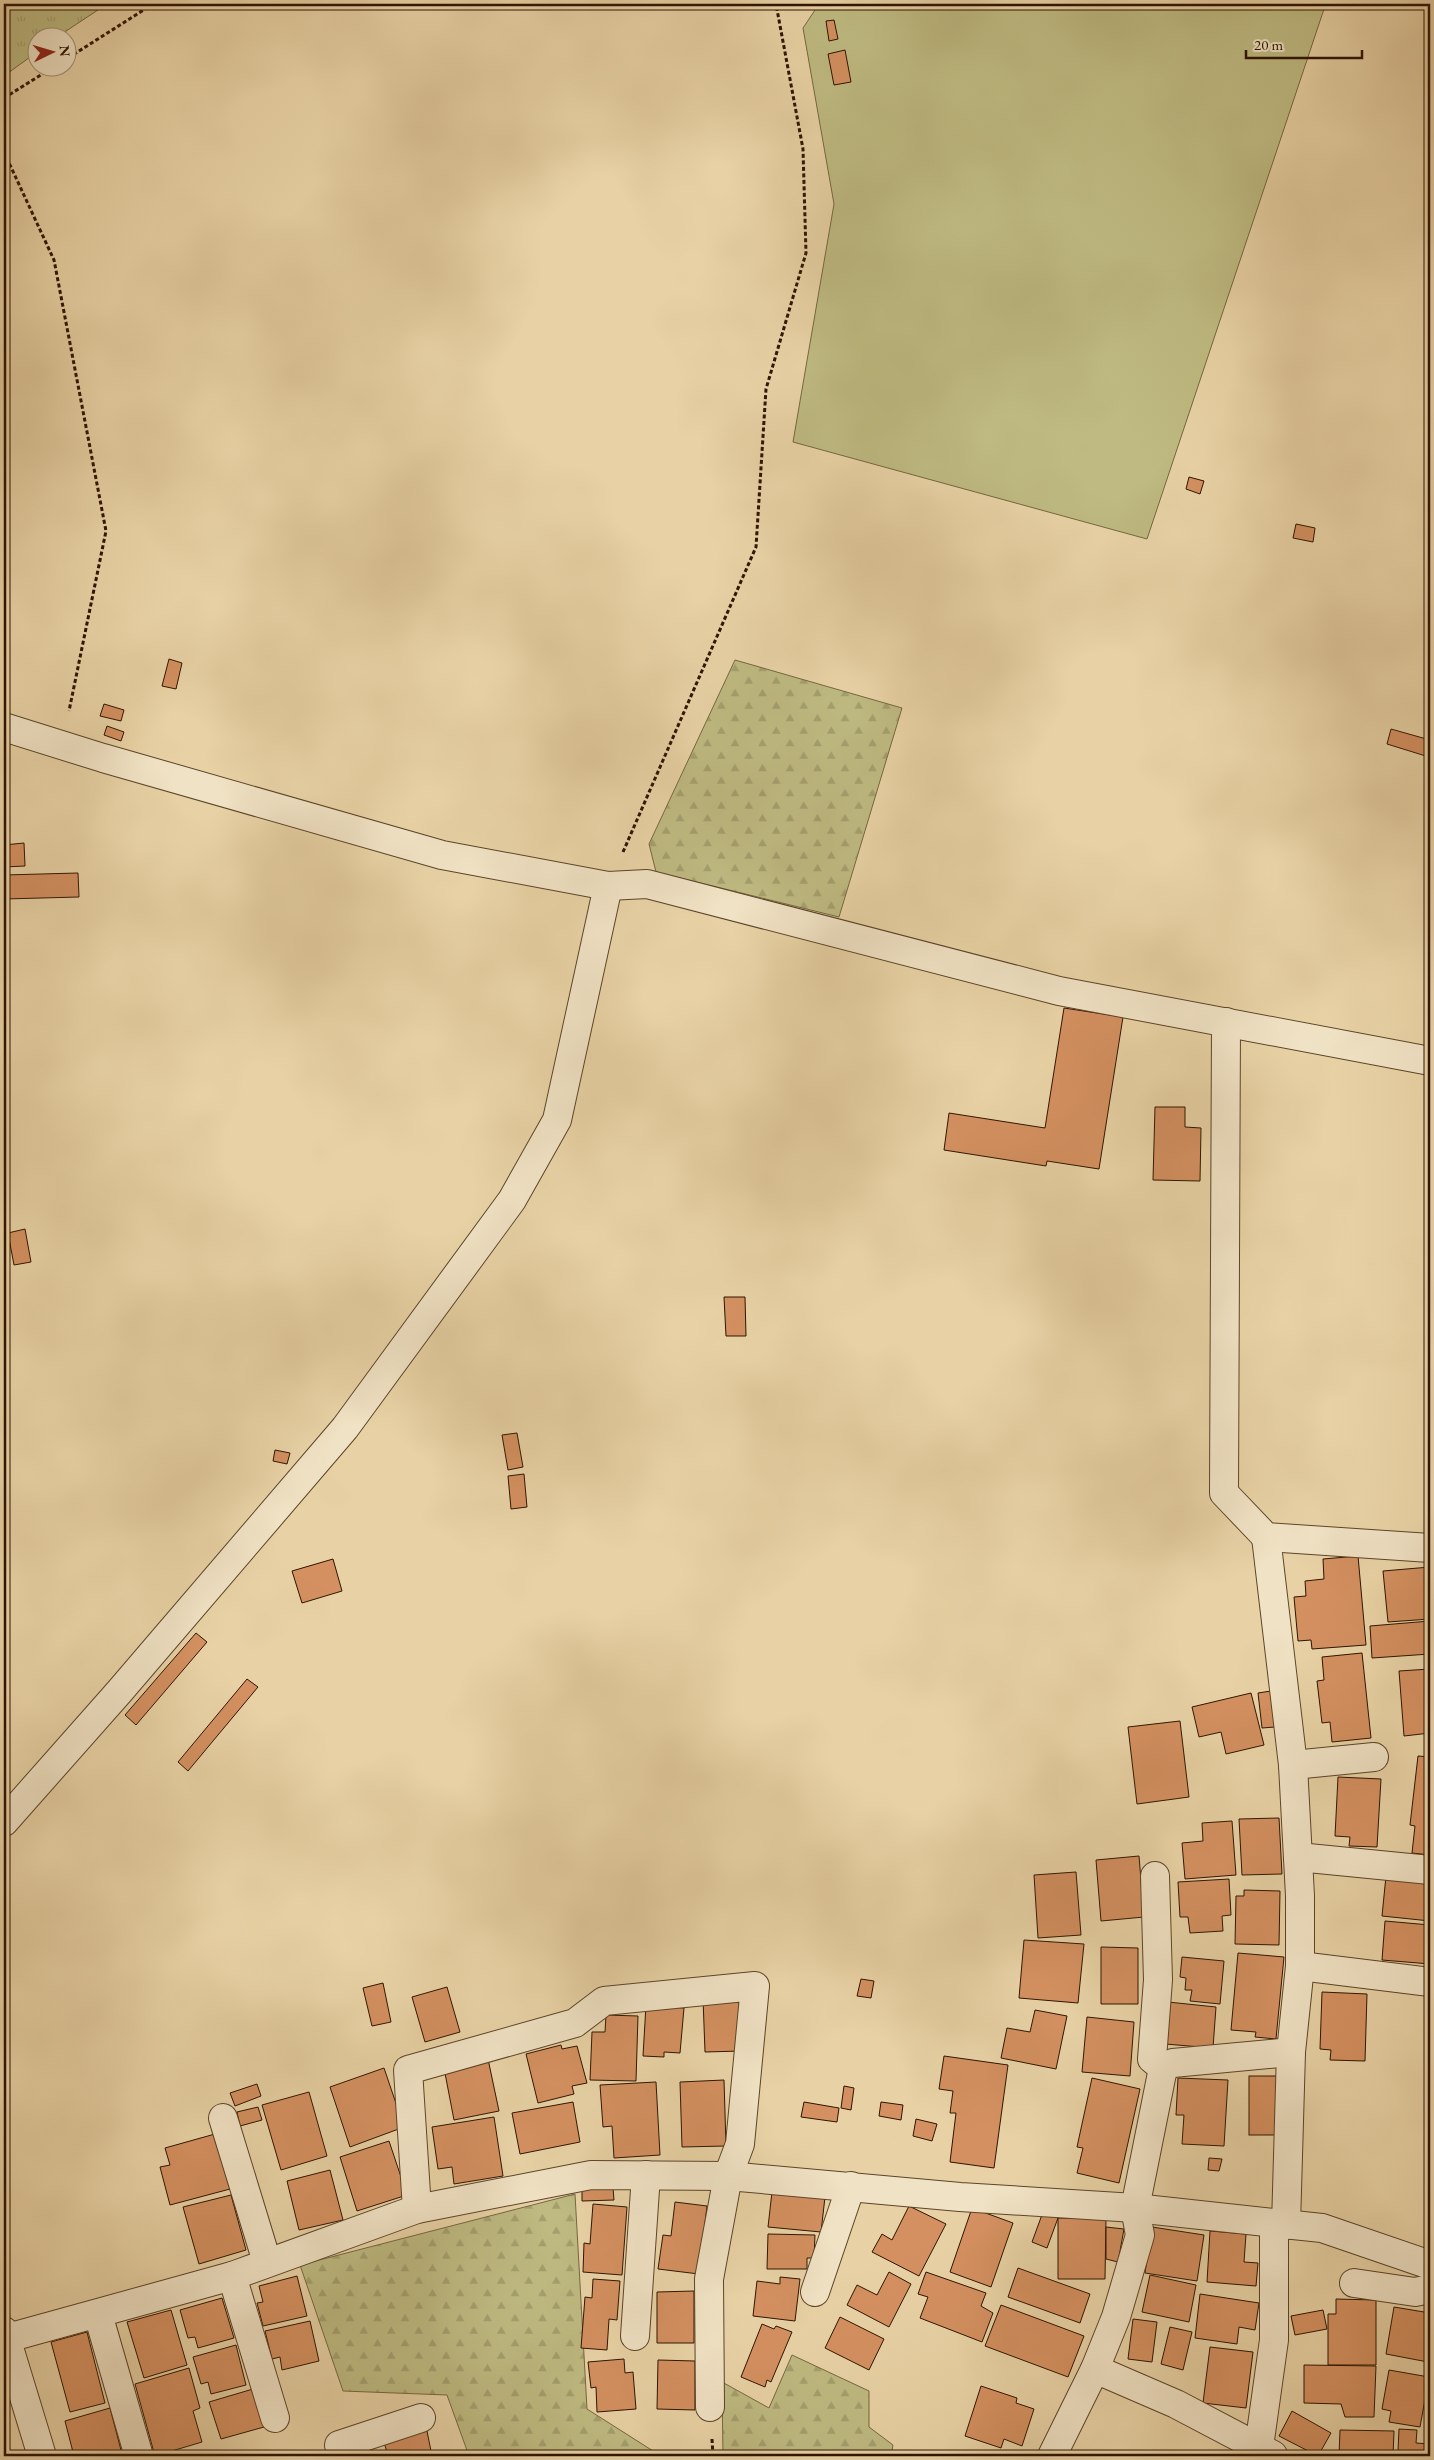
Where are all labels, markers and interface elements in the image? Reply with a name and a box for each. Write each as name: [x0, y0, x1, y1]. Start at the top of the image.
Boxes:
north arrow: [28, 28, 78, 78]
scale bar: [1246, 28, 1363, 60]
text: 20 m: [1254, 35, 1283, 54]
text: N: [55, 44, 74, 58]

